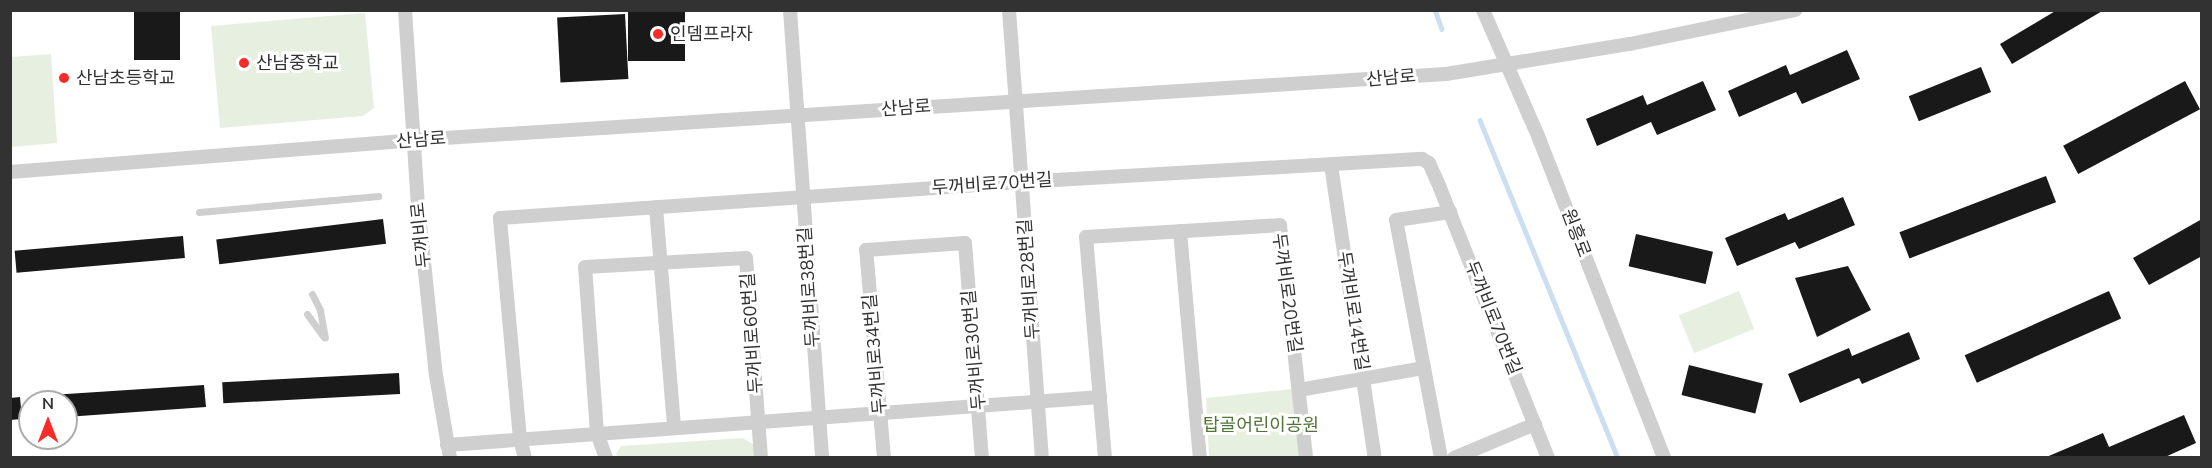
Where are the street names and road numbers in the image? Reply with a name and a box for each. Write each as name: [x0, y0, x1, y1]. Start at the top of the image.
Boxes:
street label: 산남로: [1365, 65, 1417, 91]
street label: 산남로: [880, 95, 932, 121]
street label: 산남로: [395, 127, 447, 153]
street label: 두꺼비로70번길: [931, 169, 1053, 199]
street label: 두꺼비로: [407, 201, 435, 269]
street label: 원흥로: [1557, 206, 1595, 260]
street label: 두꺼비로28번길: [1014, 218, 1044, 340]
street label: 두꺼비로38번길: [794, 226, 824, 348]
street label: 두꺼비로20번길: [1268, 232, 1306, 354]
street label: 두꺼비로14번길: [1333, 250, 1373, 372]
street label: 두꺼비로70번길: [1460, 258, 1526, 378]
street label: 두꺼비로60번길: [737, 272, 767, 394]
street label: 두꺼비로30번길: [958, 289, 990, 411]
street label: 두꺼비로34번길: [859, 293, 891, 415]

